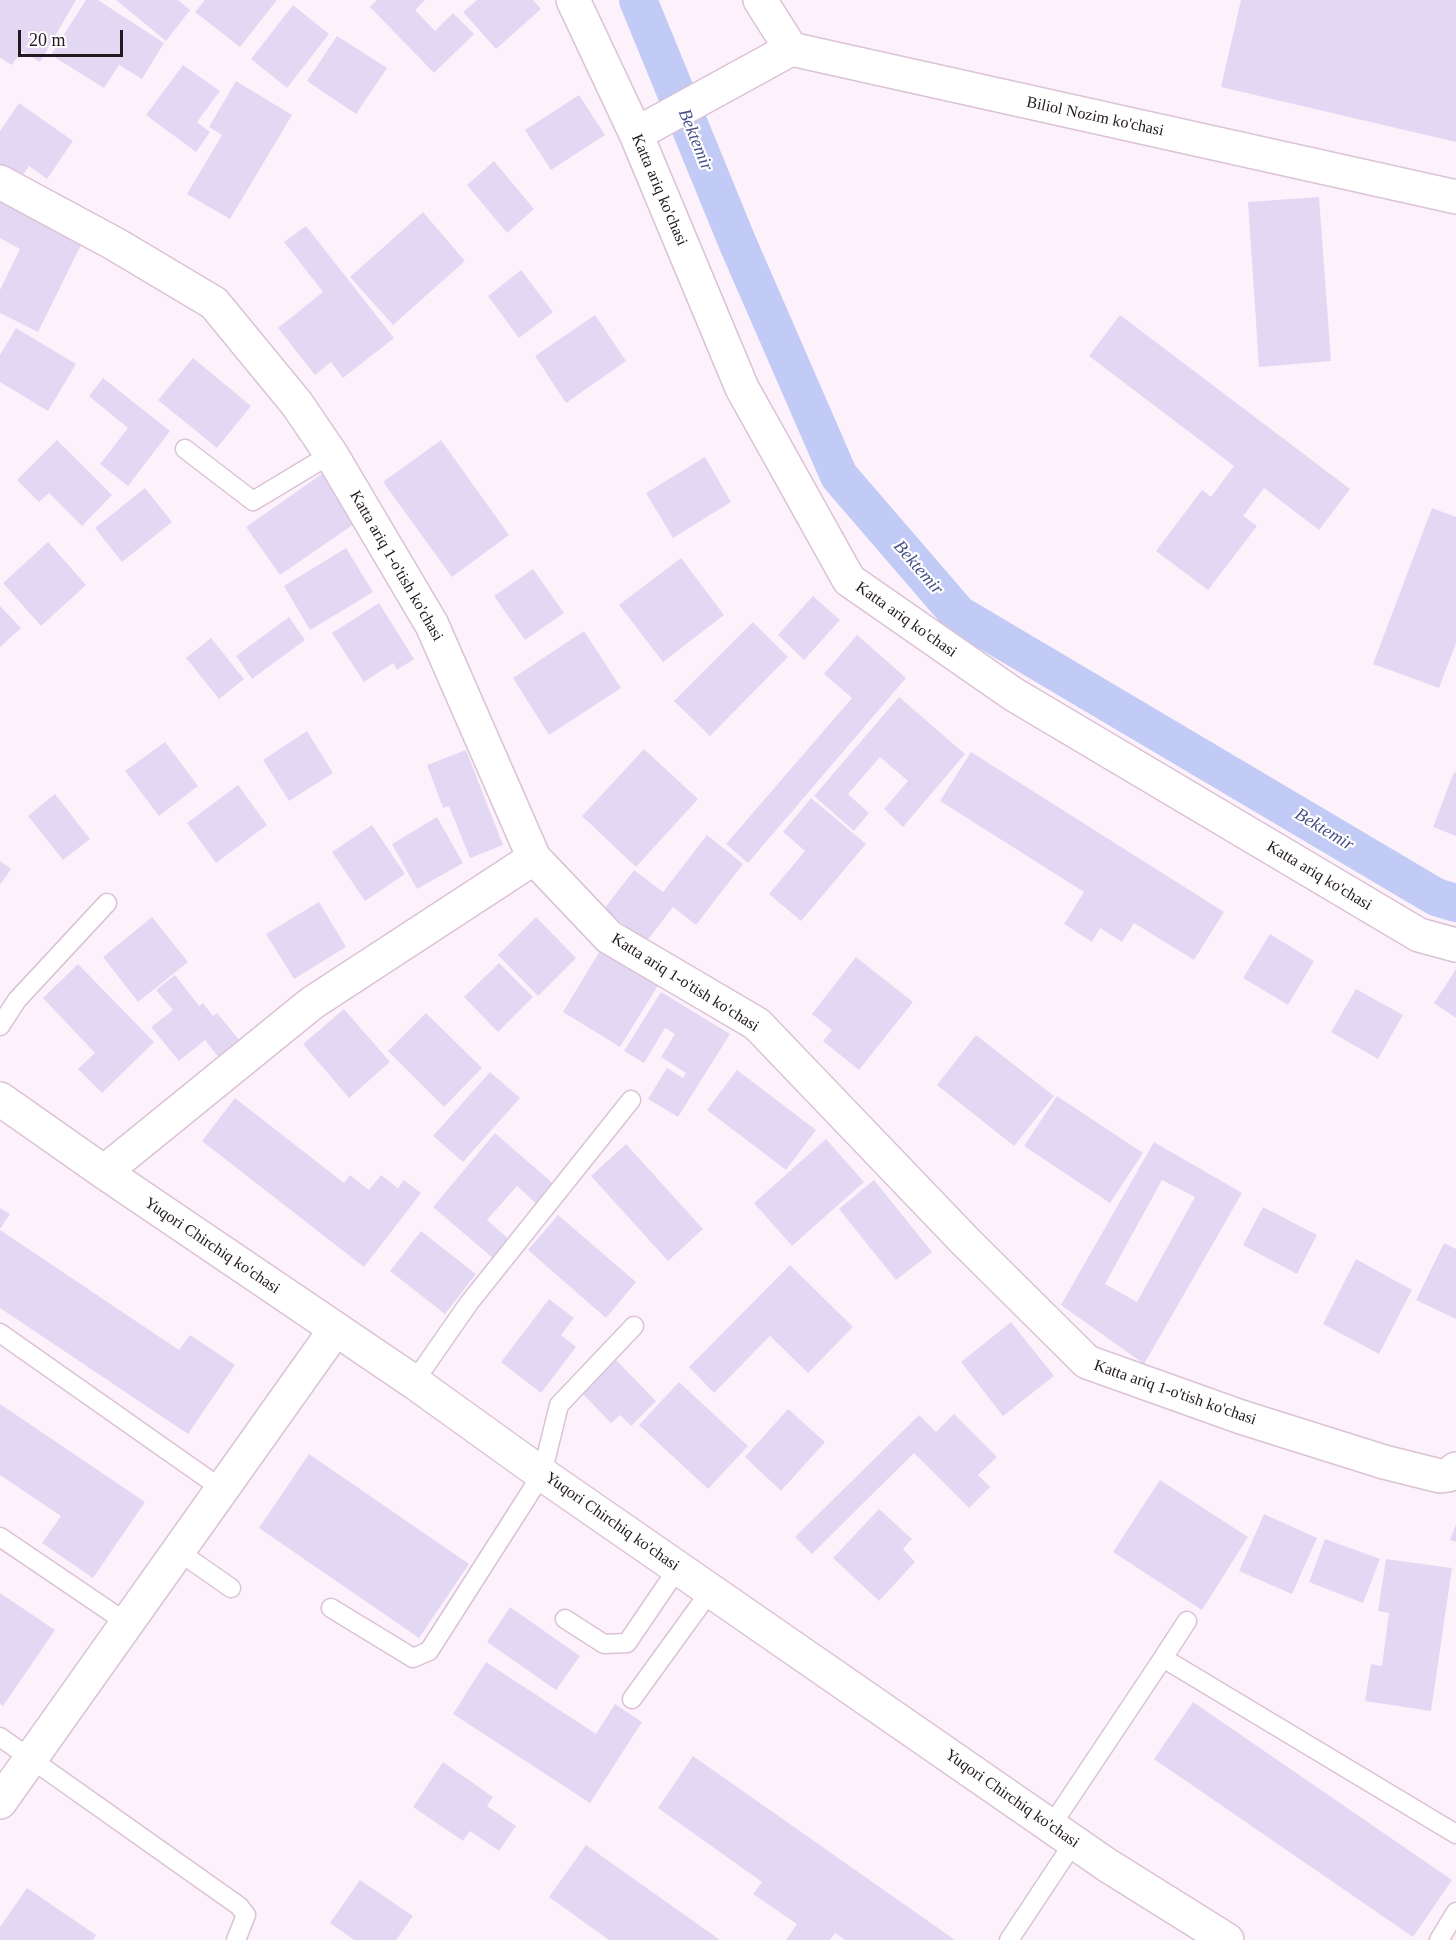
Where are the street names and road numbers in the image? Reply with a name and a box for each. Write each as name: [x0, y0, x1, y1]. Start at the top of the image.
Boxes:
street label: Biliol Nozim ko'chasi: [1025, 93, 1165, 141]
street label: Katta ariq ko'chasi: [627, 131, 691, 249]
street label: Katta ariq 1-o'tish ko'chasi: [345, 487, 447, 645]
street label: Katta ariq ko'chasi: [852, 578, 960, 662]
street label: Katta ariq ko'chasi: [1263, 837, 1375, 915]
street label: Katta ariq 1-o'tish ko'chasi: [608, 930, 762, 1036]
street label: Yuqori Chirchiq ko'chasi: [141, 1194, 283, 1298]
street label: Katta ariq 1-o'tish ko'chasi: [1091, 1356, 1259, 1430]
street label: Yuqori Chirchiq ko'chasi: [541, 1468, 683, 1576]
street label: Yuqori Chirchiq ko'chasi: [941, 1745, 1083, 1853]

